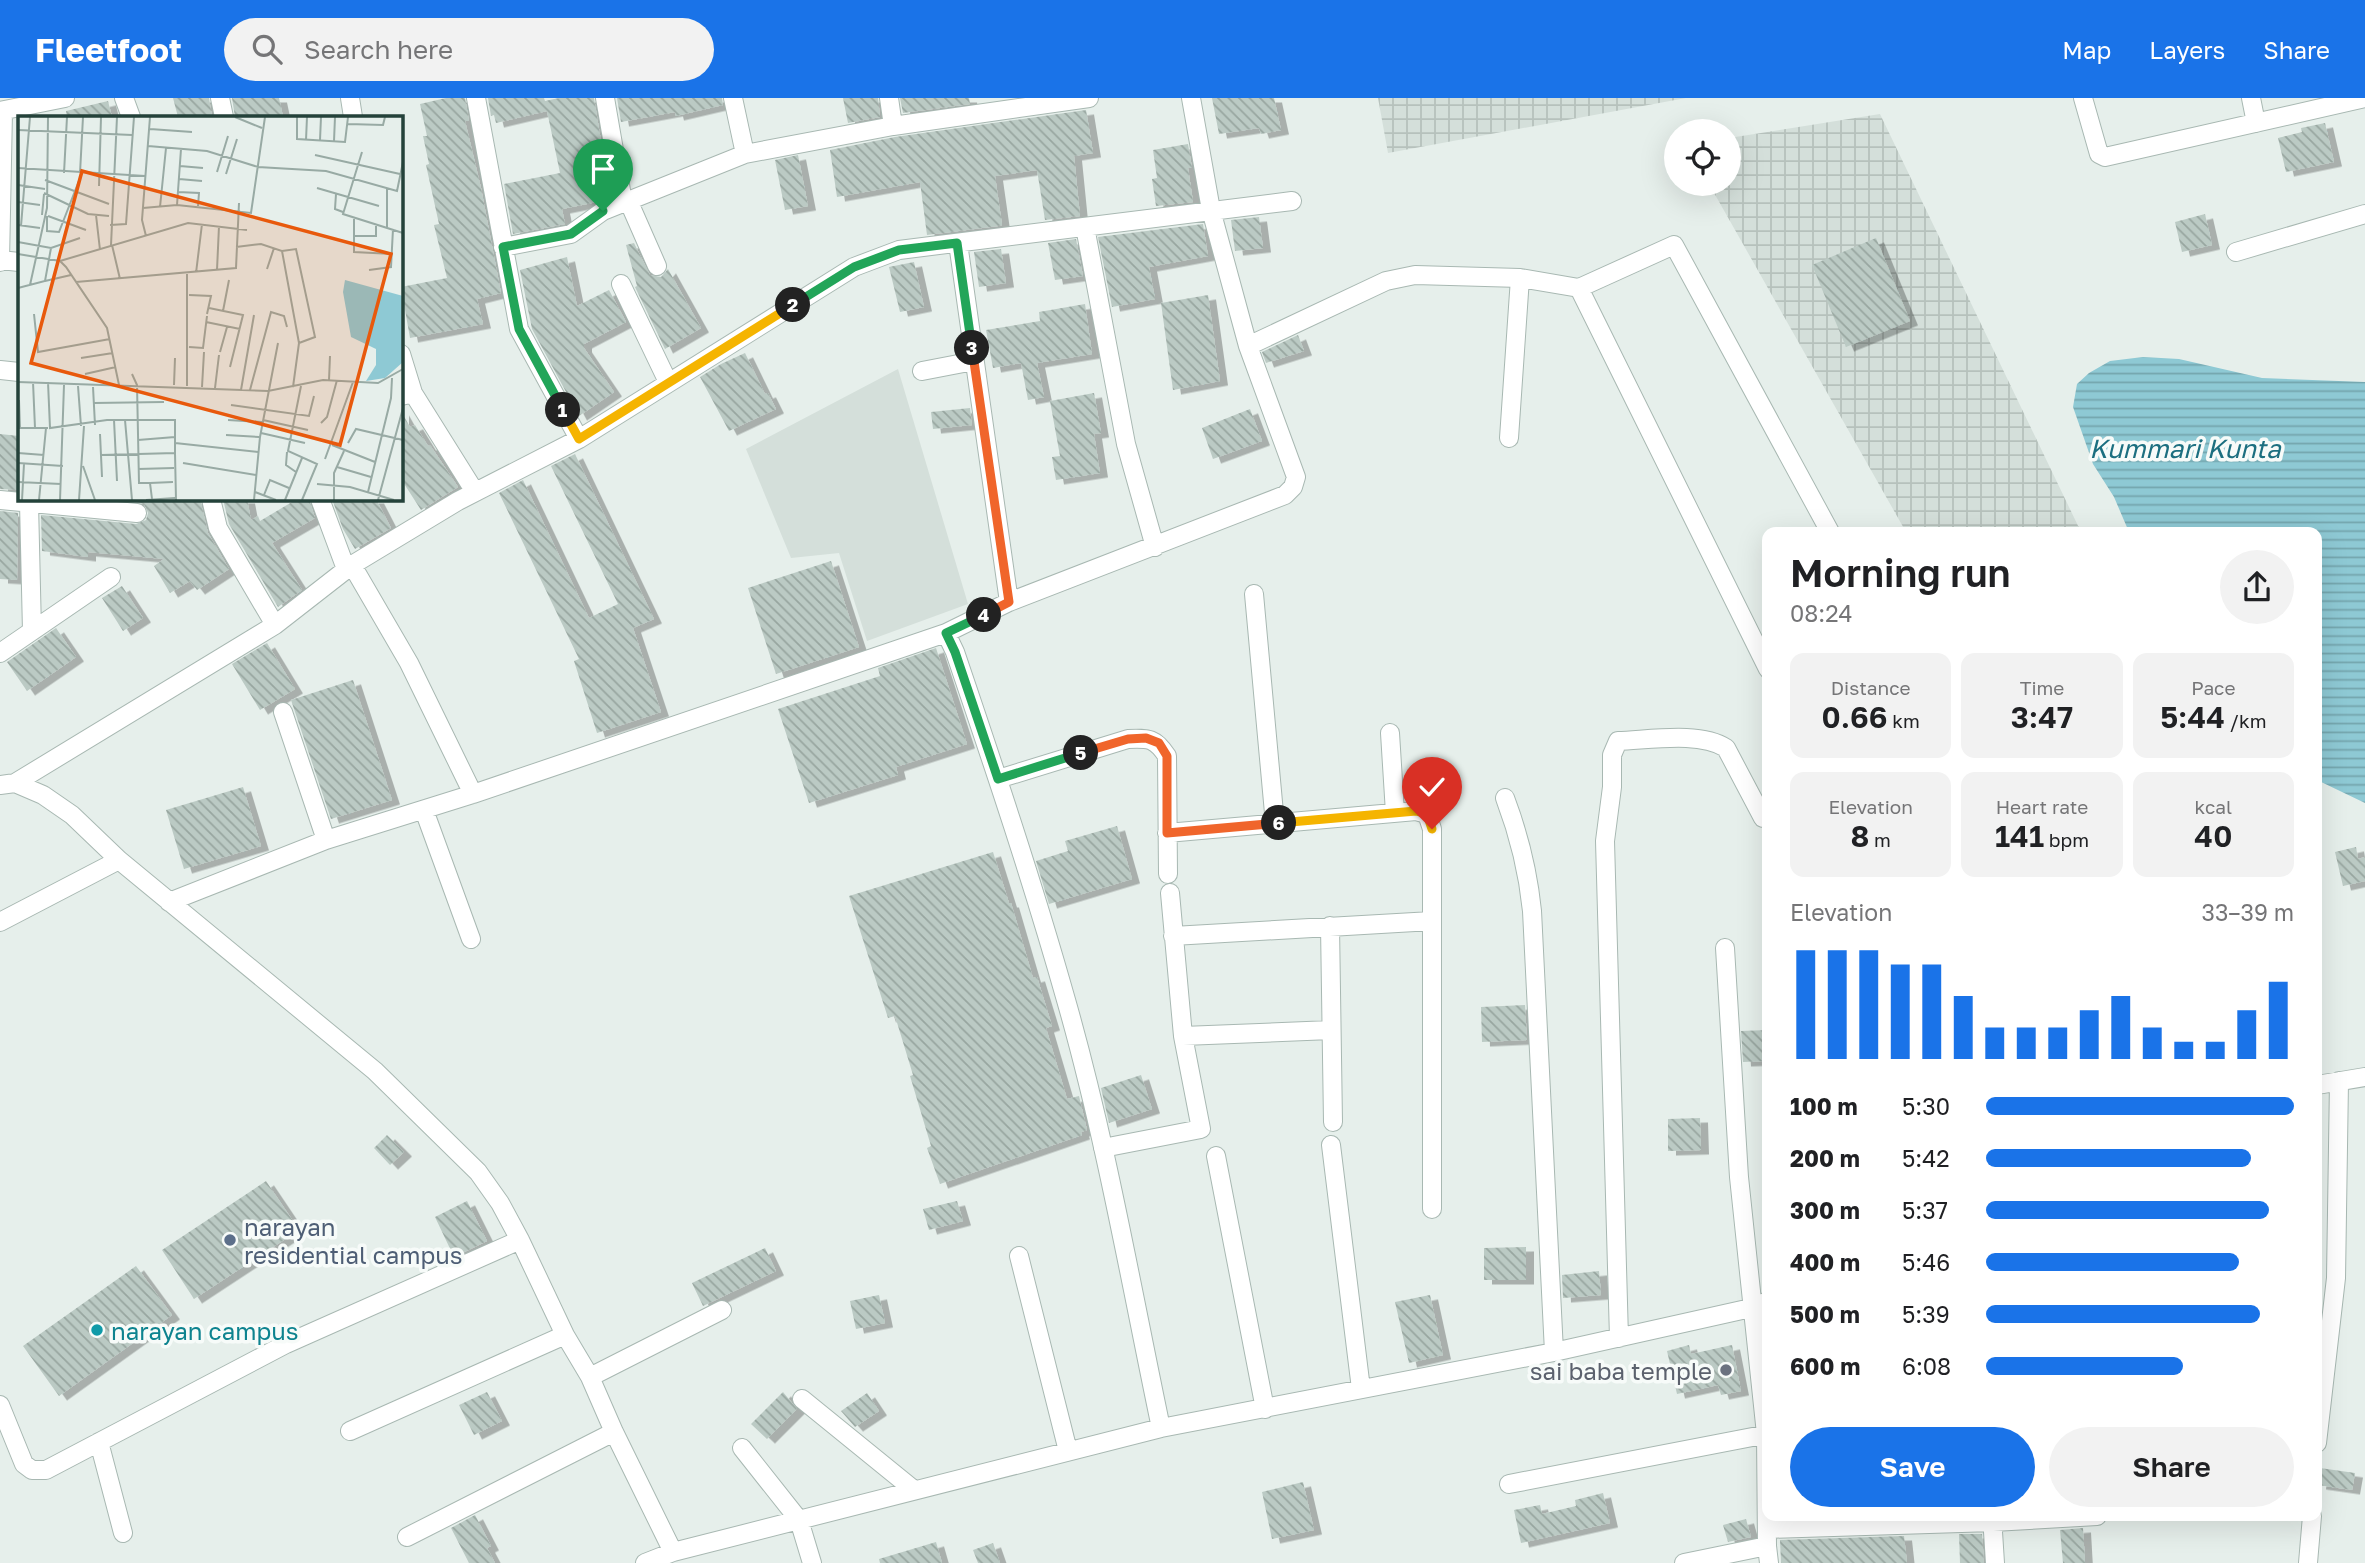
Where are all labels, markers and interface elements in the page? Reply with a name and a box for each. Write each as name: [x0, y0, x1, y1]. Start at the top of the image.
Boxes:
search box: [224, 18, 714, 81]
text: Fleetfoot: [35, 30, 182, 69]
icon: search: [248, 30, 286, 68]
text: Search here: [304, 34, 453, 65]
text: Map: [2062, 35, 2111, 64]
text: Layers: [2149, 35, 2225, 64]
text: Share: [2263, 35, 2330, 64]
inset map: [18, 116, 402, 500]
map controls: [1664, 119, 1741, 196]
button: locate: [1664, 119, 1741, 196]
pin: [573, 139, 633, 211]
icon: arrive: [584, 150, 622, 188]
pin: 2: [776, 288, 810, 322]
text: 2: [787, 293, 798, 316]
pin: 3: [954, 330, 990, 366]
text: 3: [966, 336, 977, 359]
pin: 1: [546, 392, 580, 428]
text: 1: [558, 398, 567, 421]
water label: Kummari Kunta: [2089, 433, 2282, 464]
text: Morning run: [1790, 550, 2011, 595]
button: share: [2220, 550, 2294, 624]
pin: 4: [967, 598, 1002, 632]
text: 08:24: [1790, 599, 1853, 627]
text: 4: [978, 603, 989, 626]
text: Distance: [1831, 676, 1911, 699]
text: Time: [2020, 676, 2064, 699]
text: Pace: [2191, 676, 2236, 699]
text: 0.66: [1822, 699, 1887, 735]
text: 3:47: [2011, 699, 2073, 735]
text: 5:44: [2160, 699, 2225, 735]
text: km: [1887, 709, 1920, 732]
text: /km: [2225, 709, 2267, 732]
pin: 5: [1064, 736, 1098, 770]
text: 5: [1075, 741, 1086, 764]
pin: [1402, 757, 1462, 829]
icon: check: [1413, 768, 1451, 806]
text: Elevation: [1828, 795, 1913, 818]
text: Heart rate: [1996, 795, 2088, 818]
text: kcal: [2195, 795, 2232, 818]
pin: 6: [1262, 806, 1296, 840]
text: 6: [1272, 811, 1285, 834]
text: 8: [1850, 818, 1869, 854]
text: 141: [1995, 818, 2044, 854]
text: 40: [2194, 818, 2232, 854]
text: m: [1869, 828, 1891, 851]
text: bpm: [2044, 828, 2089, 851]
text: Elevation: [1790, 898, 1892, 926]
text: 33–39 m: [2201, 898, 2294, 926]
text: 100 m: [1790, 1092, 1858, 1120]
text: 5:30: [1902, 1092, 1950, 1120]
text: 200 m: [1790, 1144, 1860, 1172]
text: 5:42: [1902, 1144, 1950, 1172]
text: 300 m: [1790, 1196, 1860, 1224]
text: 5:37: [1902, 1196, 1948, 1224]
place label: narayan residential campus: [244, 1212, 463, 1269]
marker: narayan residential campus: [222, 1232, 238, 1248]
text: 400 m: [1790, 1248, 1860, 1276]
text: 5:46: [1902, 1248, 1950, 1276]
text: 500 m: [1790, 1300, 1860, 1328]
text: 5:39: [1902, 1300, 1950, 1328]
place label: narayan campus: [111, 1316, 298, 1345]
marker: narayan campus: [89, 1322, 105, 1338]
text: 600 m: [1790, 1352, 1860, 1380]
text: 6:08: [1902, 1352, 1951, 1380]
place label: sai baba temple: [1530, 1356, 1712, 1385]
marker: sai baba temple: [1718, 1362, 1734, 1378]
button: Save: [1790, 1427, 2035, 1507]
button: Share: [2049, 1427, 2294, 1507]

